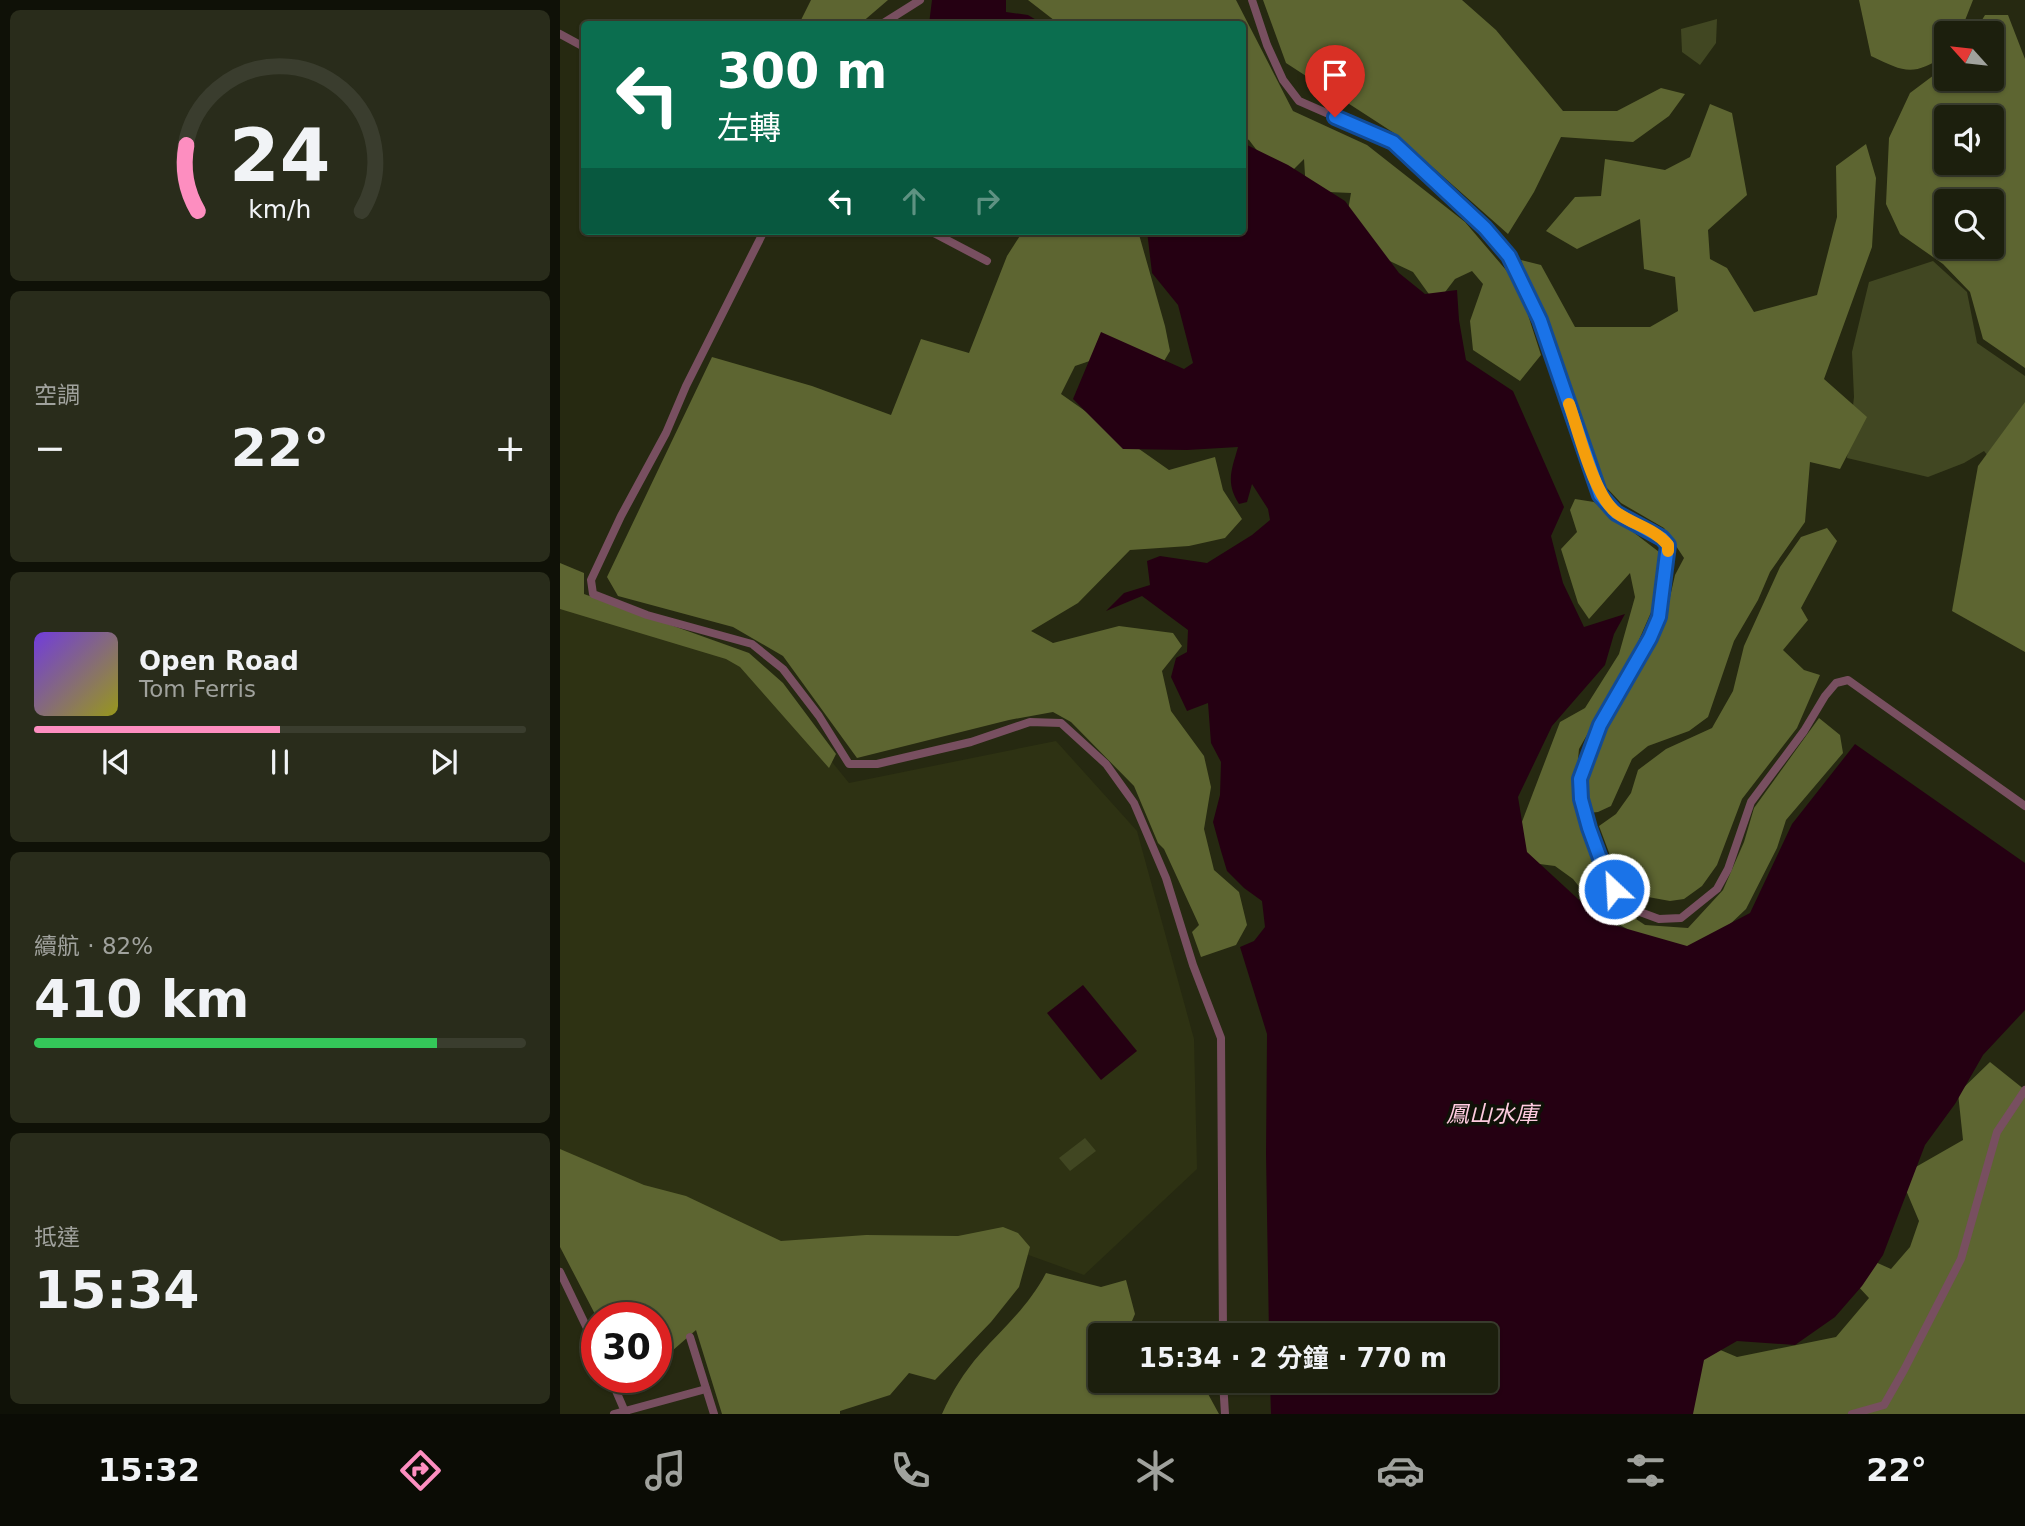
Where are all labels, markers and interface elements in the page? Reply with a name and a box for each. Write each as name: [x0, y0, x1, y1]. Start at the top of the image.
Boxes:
north arrow: [1934, 21, 2004, 91]
map controls: [1934, 21, 2004, 259]
text: 300 m: [717, 43, 887, 100]
pin: [1305, 45, 1365, 117]
icon: left: [602, 49, 693, 140]
icon: arrive: [1316, 56, 1354, 94]
button: sound: [1934, 105, 2004, 175]
text: 左轉: [717, 109, 781, 147]
text: 24: [229, 114, 331, 199]
icon: left: [822, 182, 860, 220]
icon: ahead: [895, 182, 933, 220]
icon: right: [968, 182, 1006, 220]
button: search: [1934, 189, 2004, 259]
text: km/h: [248, 195, 312, 224]
text: 空調: [34, 382, 80, 408]
text: 22°: [231, 418, 329, 478]
text: −: [34, 426, 66, 470]
text: +: [494, 426, 526, 470]
text: Open Road: [139, 646, 299, 676]
text: Tom Ferris: [139, 676, 256, 702]
icon: previous: [97, 743, 135, 781]
icon: pause: [261, 743, 299, 781]
icon: next: [425, 743, 463, 781]
position arrow: [1577, 852, 1651, 926]
text: 續航 · 82%: [34, 933, 153, 959]
text: 410 km: [34, 969, 249, 1029]
water label: 鳳山水庫: [1446, 1101, 1542, 1127]
text: 抵達: [34, 1224, 80, 1250]
text: 15:34: [34, 1260, 200, 1320]
speed limit sign: 30: [581, 1302, 672, 1393]
text: 15:34 · 2 分鐘 · 770 m: [1139, 1343, 1447, 1373]
icon: directions: [396, 1446, 445, 1495]
icon: music: [641, 1446, 690, 1495]
icon: phone: [886, 1446, 935, 1495]
icon: climate: [1131, 1446, 1180, 1495]
icon: car: [1376, 1446, 1425, 1495]
icon: filters: [1621, 1446, 1670, 1495]
text: 15:32: [98, 1451, 200, 1489]
text: 22°: [1866, 1451, 1927, 1489]

